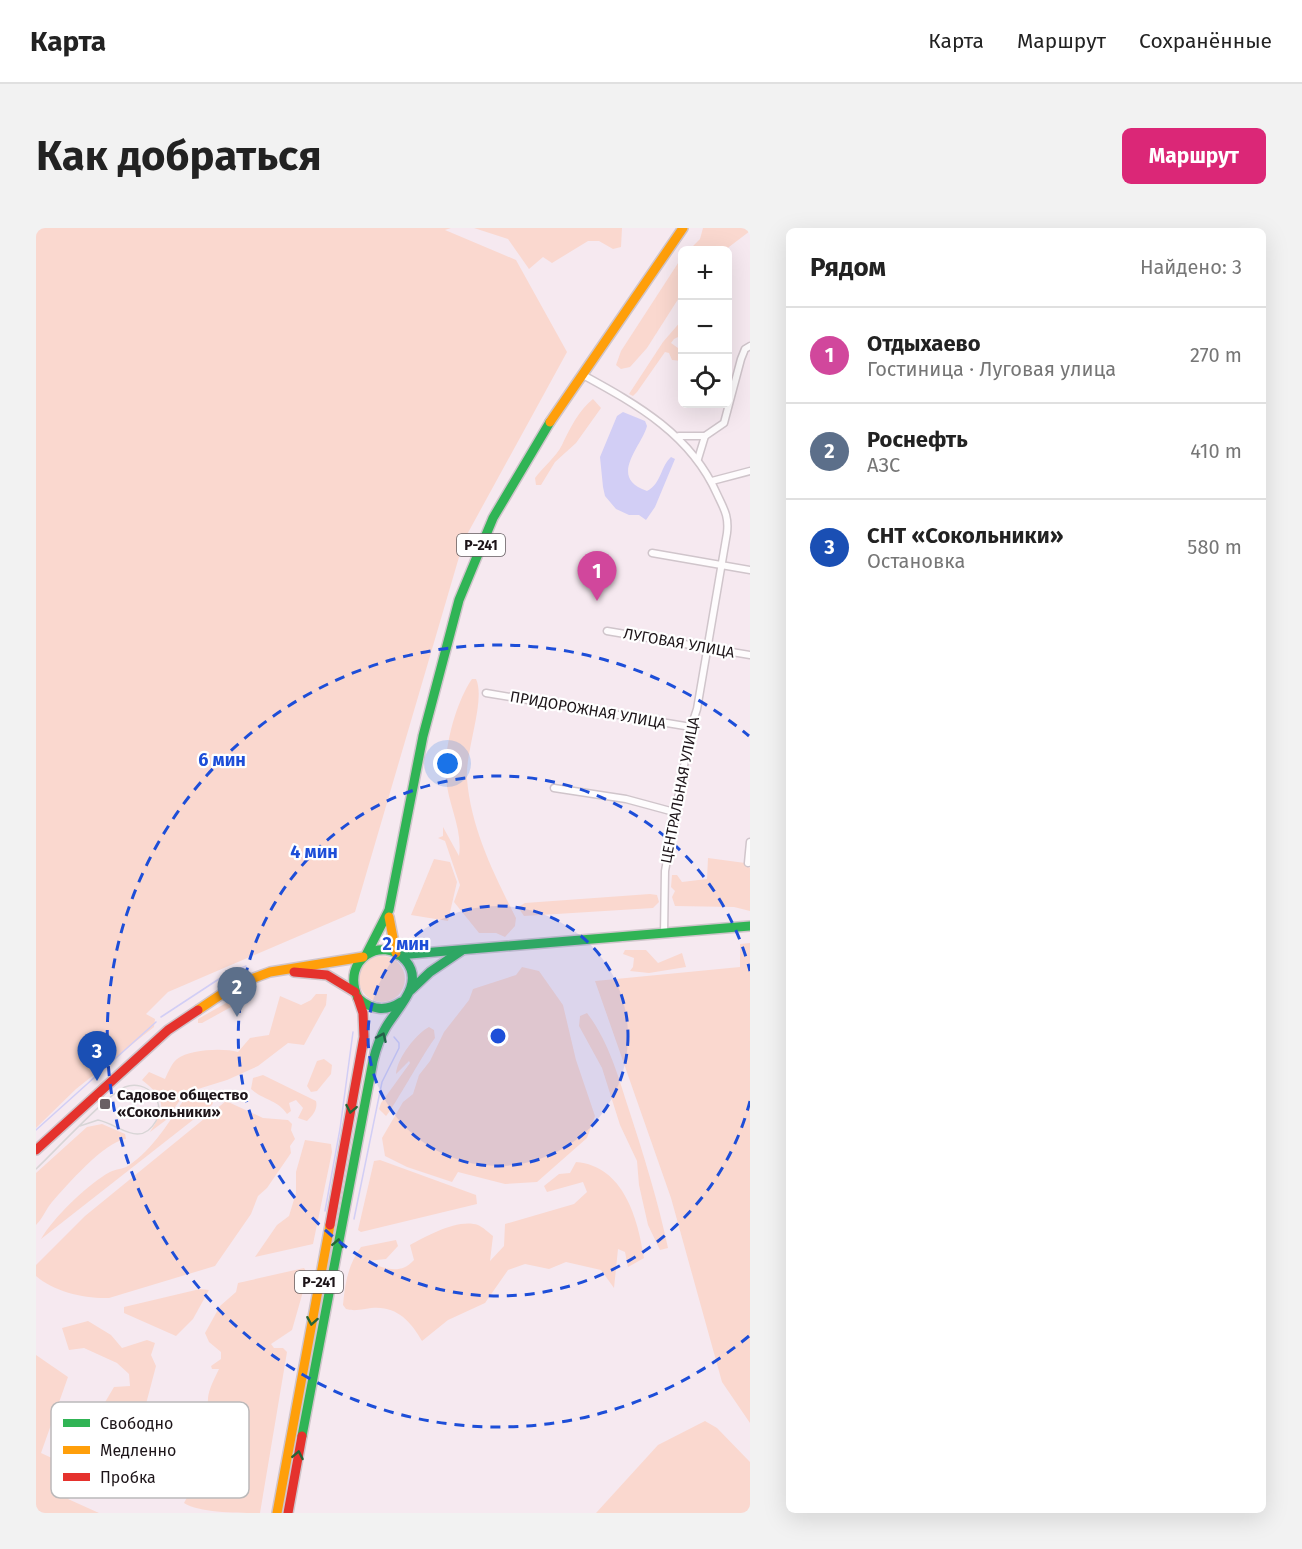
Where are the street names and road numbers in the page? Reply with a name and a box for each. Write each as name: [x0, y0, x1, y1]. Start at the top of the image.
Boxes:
road number: Р-241: [457, 534, 505, 556]
street label: ЛУГОВАЯ УЛИЦА: [622, 624, 736, 662]
street label: ПРИДОРОЖНАЯ УЛИЦА: [509, 687, 668, 733]
street label: ЦЕНТРАЛЬНАЯ УЛИЦА: [657, 715, 703, 865]
road number: Р-241: [295, 1271, 343, 1293]

